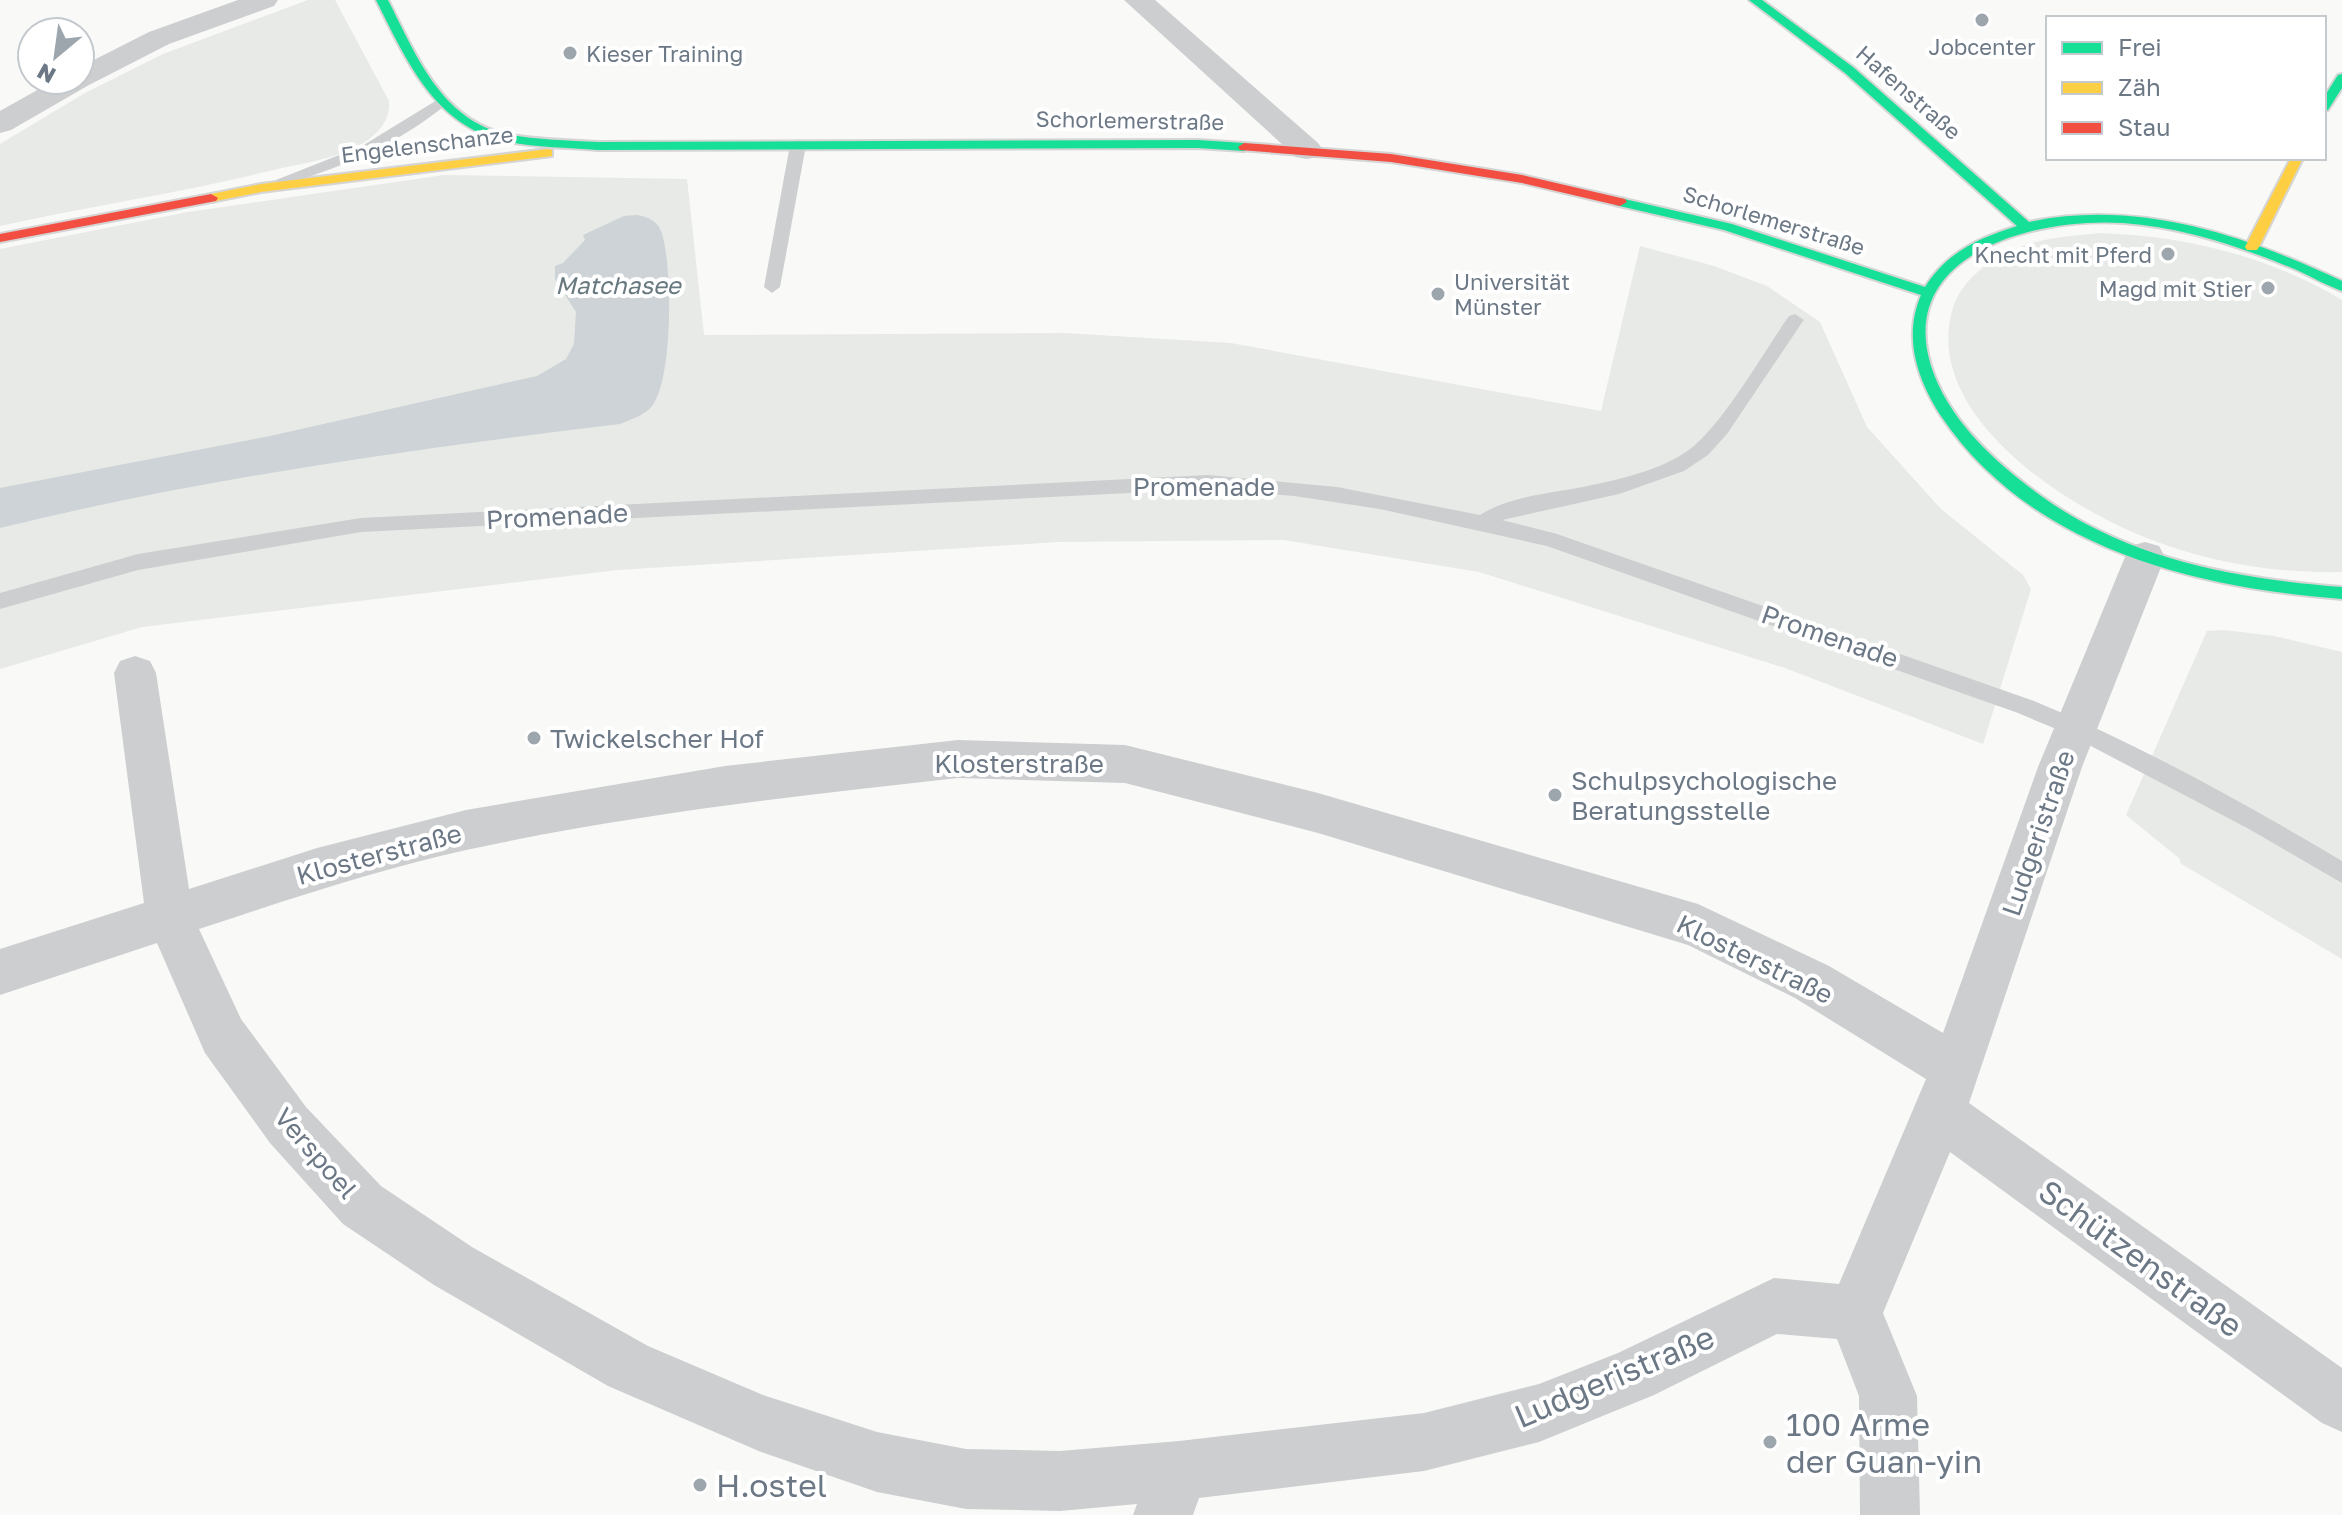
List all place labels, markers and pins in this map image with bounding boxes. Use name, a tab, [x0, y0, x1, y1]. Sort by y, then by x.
marker: Jobcenter	[1973, 11, 1991, 29]
place label: Jobcenter	[1928, 33, 2036, 60]
place label: Kieser Training	[586, 40, 743, 67]
marker: Kieser Training	[561, 44, 579, 62]
place label: Knecht mit Pferd	[1974, 241, 2152, 268]
marker: Knecht mit Pferd	[2159, 245, 2177, 263]
place label: Universität Münster	[1454, 268, 1570, 320]
place label: Magd mit Stier	[2099, 275, 2252, 302]
marker: Magd mit Stier	[2259, 279, 2277, 297]
marker: Universität Münster	[1429, 285, 1447, 303]
place label: Twickelscher Hof	[550, 723, 764, 754]
marker: Twickelscher Hof	[525, 729, 543, 747]
place label: Schulpsychologische Beratungsstelle	[1571, 765, 1837, 826]
marker: Schulpsychologische Beratungsstelle	[1546, 786, 1564, 804]
place label: 100 Arme der Guan-yin	[1786, 1405, 1982, 1480]
marker: 100 Arme der Guan-yin	[1761, 1433, 1779, 1451]
place label: H.ostel	[716, 1466, 827, 1504]
marker: H.ostel	[691, 1476, 709, 1494]

